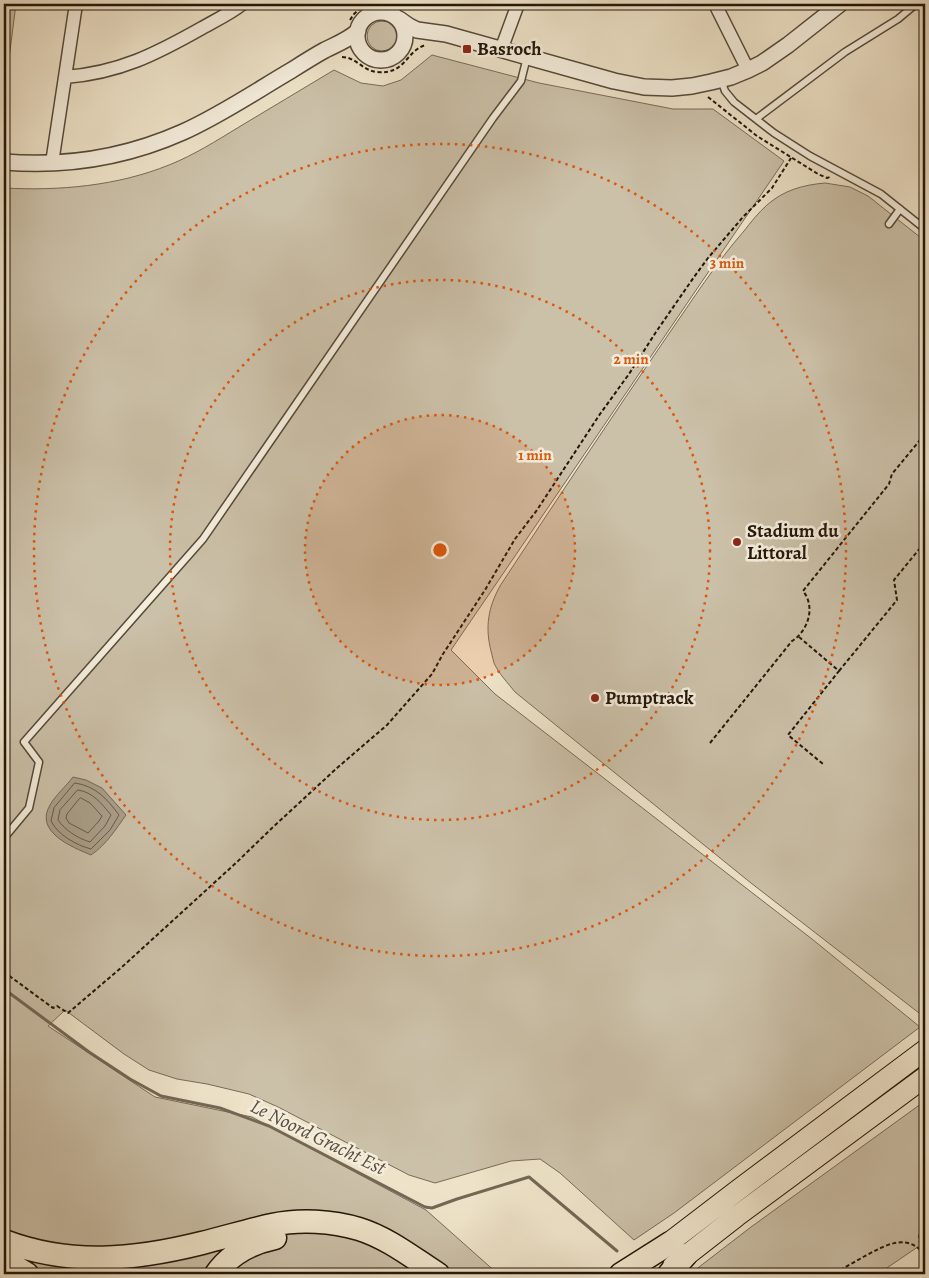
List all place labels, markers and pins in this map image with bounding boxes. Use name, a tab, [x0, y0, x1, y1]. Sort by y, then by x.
place label: Basroch	[477, 36, 542, 62]
marker: Basroch	[461, 43, 473, 55]
place label: Stadium du Littoral	[747, 518, 839, 566]
marker: Stadium du Littoral	[731, 536, 743, 548]
centre of rings	[431, 541, 449, 559]
place label: Pumptrack	[605, 685, 694, 711]
marker: Pumptrack	[589, 692, 601, 704]

